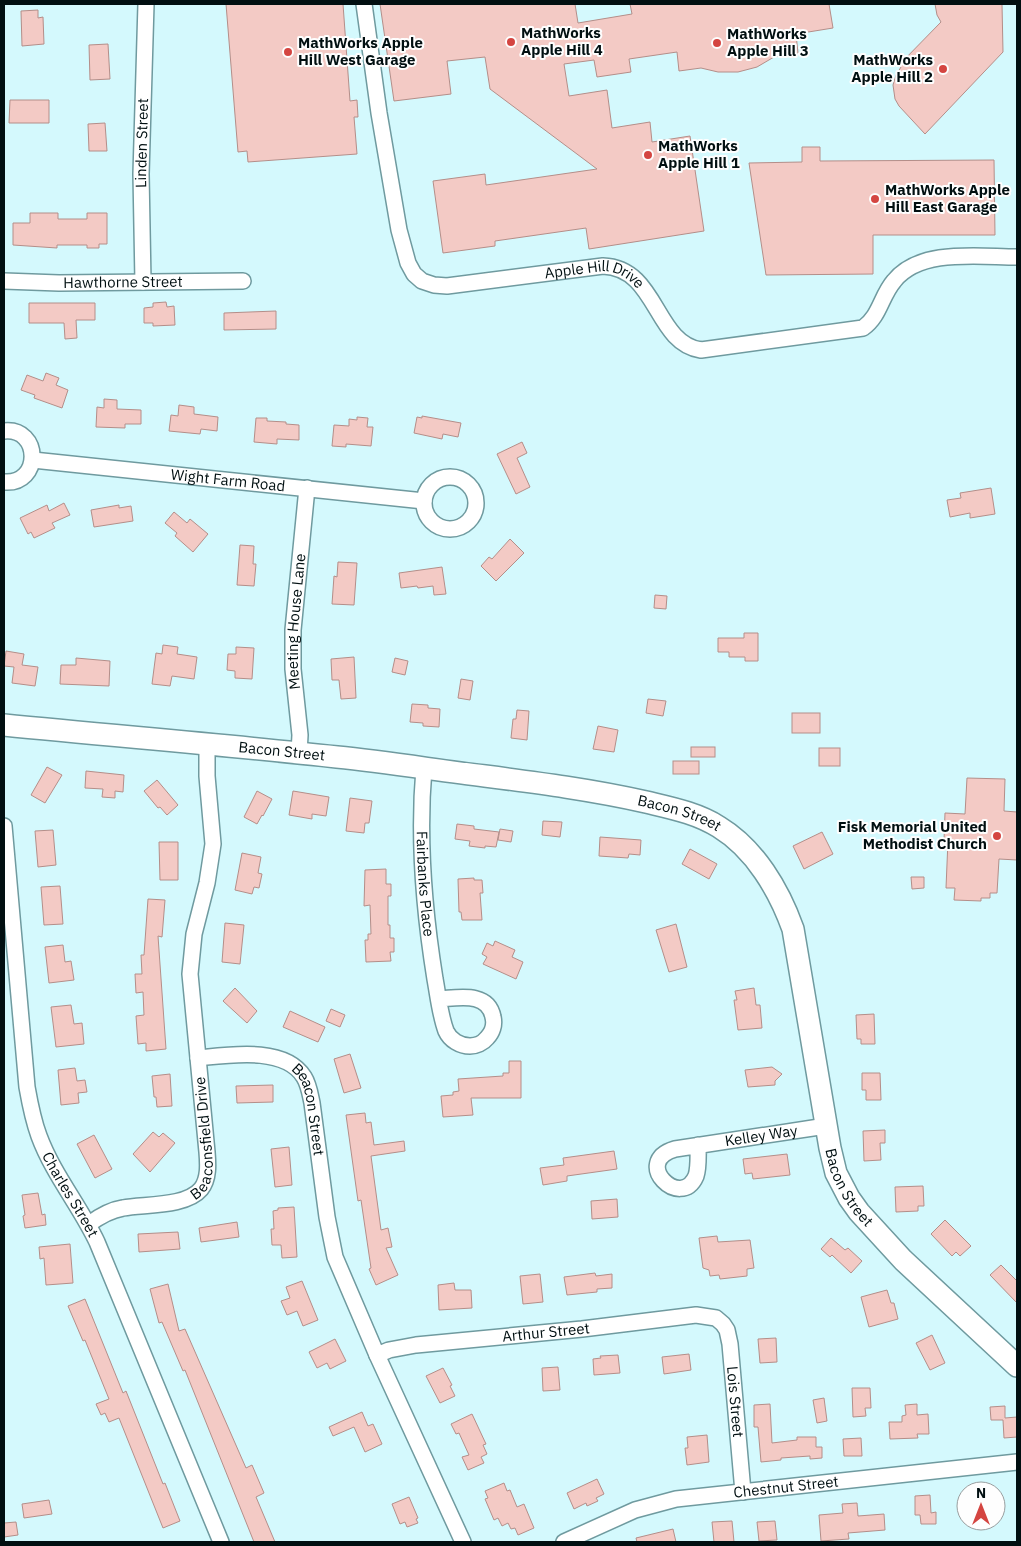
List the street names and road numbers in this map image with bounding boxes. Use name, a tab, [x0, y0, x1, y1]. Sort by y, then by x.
street label: Linden Street	[131, 98, 152, 188]
street label: Apple Hill Drive	[543, 256, 649, 292]
street label: Hawthorne Street	[63, 272, 183, 292]
street label: Wight Farm Road	[170, 465, 286, 495]
street label: Meeting House Lane	[283, 552, 310, 691]
street label: Bacon Street	[238, 737, 326, 765]
street label: Bacon Street	[636, 790, 725, 835]
street label: Fairbanks Place	[413, 831, 439, 938]
street label: Beacon Street	[288, 1059, 329, 1157]
street label: Beaconsfield Drive	[186, 1076, 217, 1204]
street label: Kelley Way	[723, 1120, 799, 1150]
street label: Bacon Street	[821, 1146, 878, 1230]
street label: Charles Street	[38, 1149, 103, 1240]
street label: Arthur Street	[501, 1318, 591, 1346]
street label: Lois Street	[723, 1365, 748, 1438]
street label: Chestnut Street	[732, 1471, 840, 1502]

